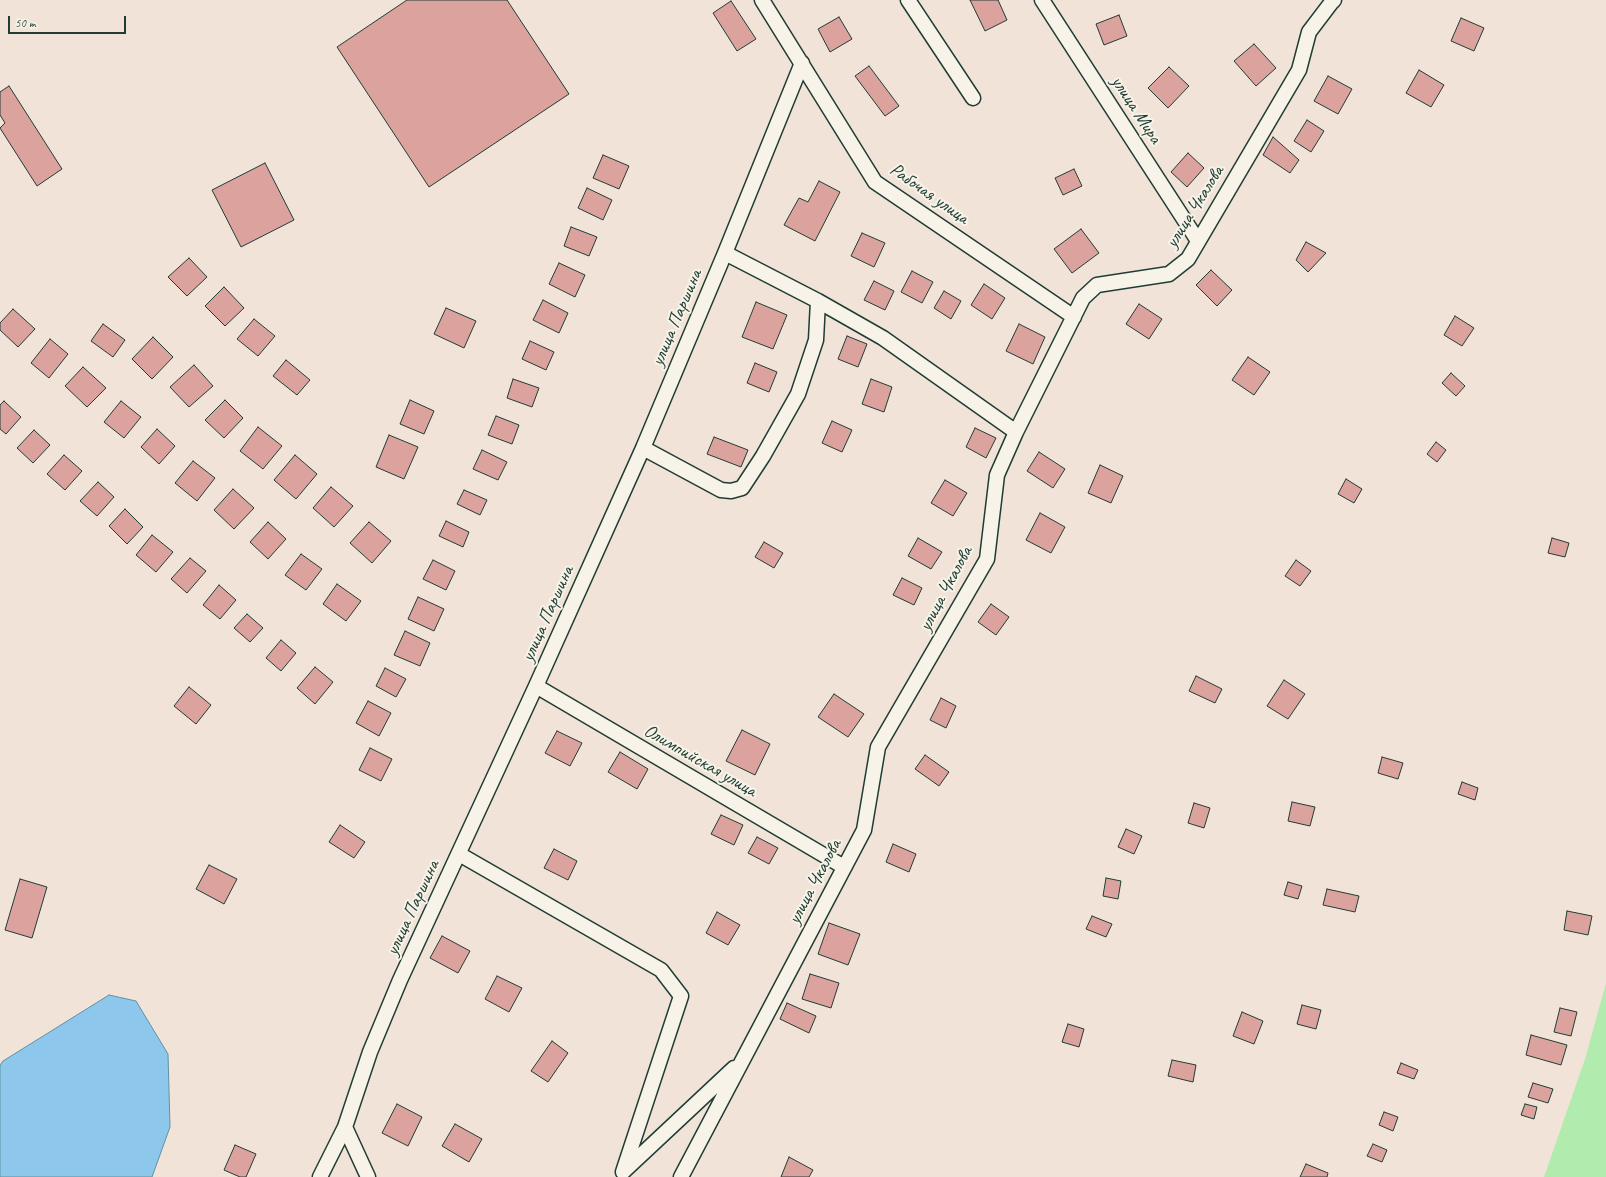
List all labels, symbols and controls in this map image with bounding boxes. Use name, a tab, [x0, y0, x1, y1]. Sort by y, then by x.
scale bar	[10, 8, 128, 34]
text: 50 m	[15, 15, 35, 31]
street label: улица Мира	[1106, 72, 1166, 148]
street label: Рабочая улица	[885, 158, 973, 230]
street label: улица Чкалова	[1161, 162, 1229, 252]
street label: улица Паршина	[647, 266, 707, 370]
street label: улица Чкалова	[914, 543, 978, 635]
street label: улица Паршина	[517, 563, 579, 665]
street label: Олимпийская улица	[639, 719, 761, 803]
street label: улица Чкалова	[783, 836, 847, 928]
street label: улица Паршина	[381, 857, 445, 959]

